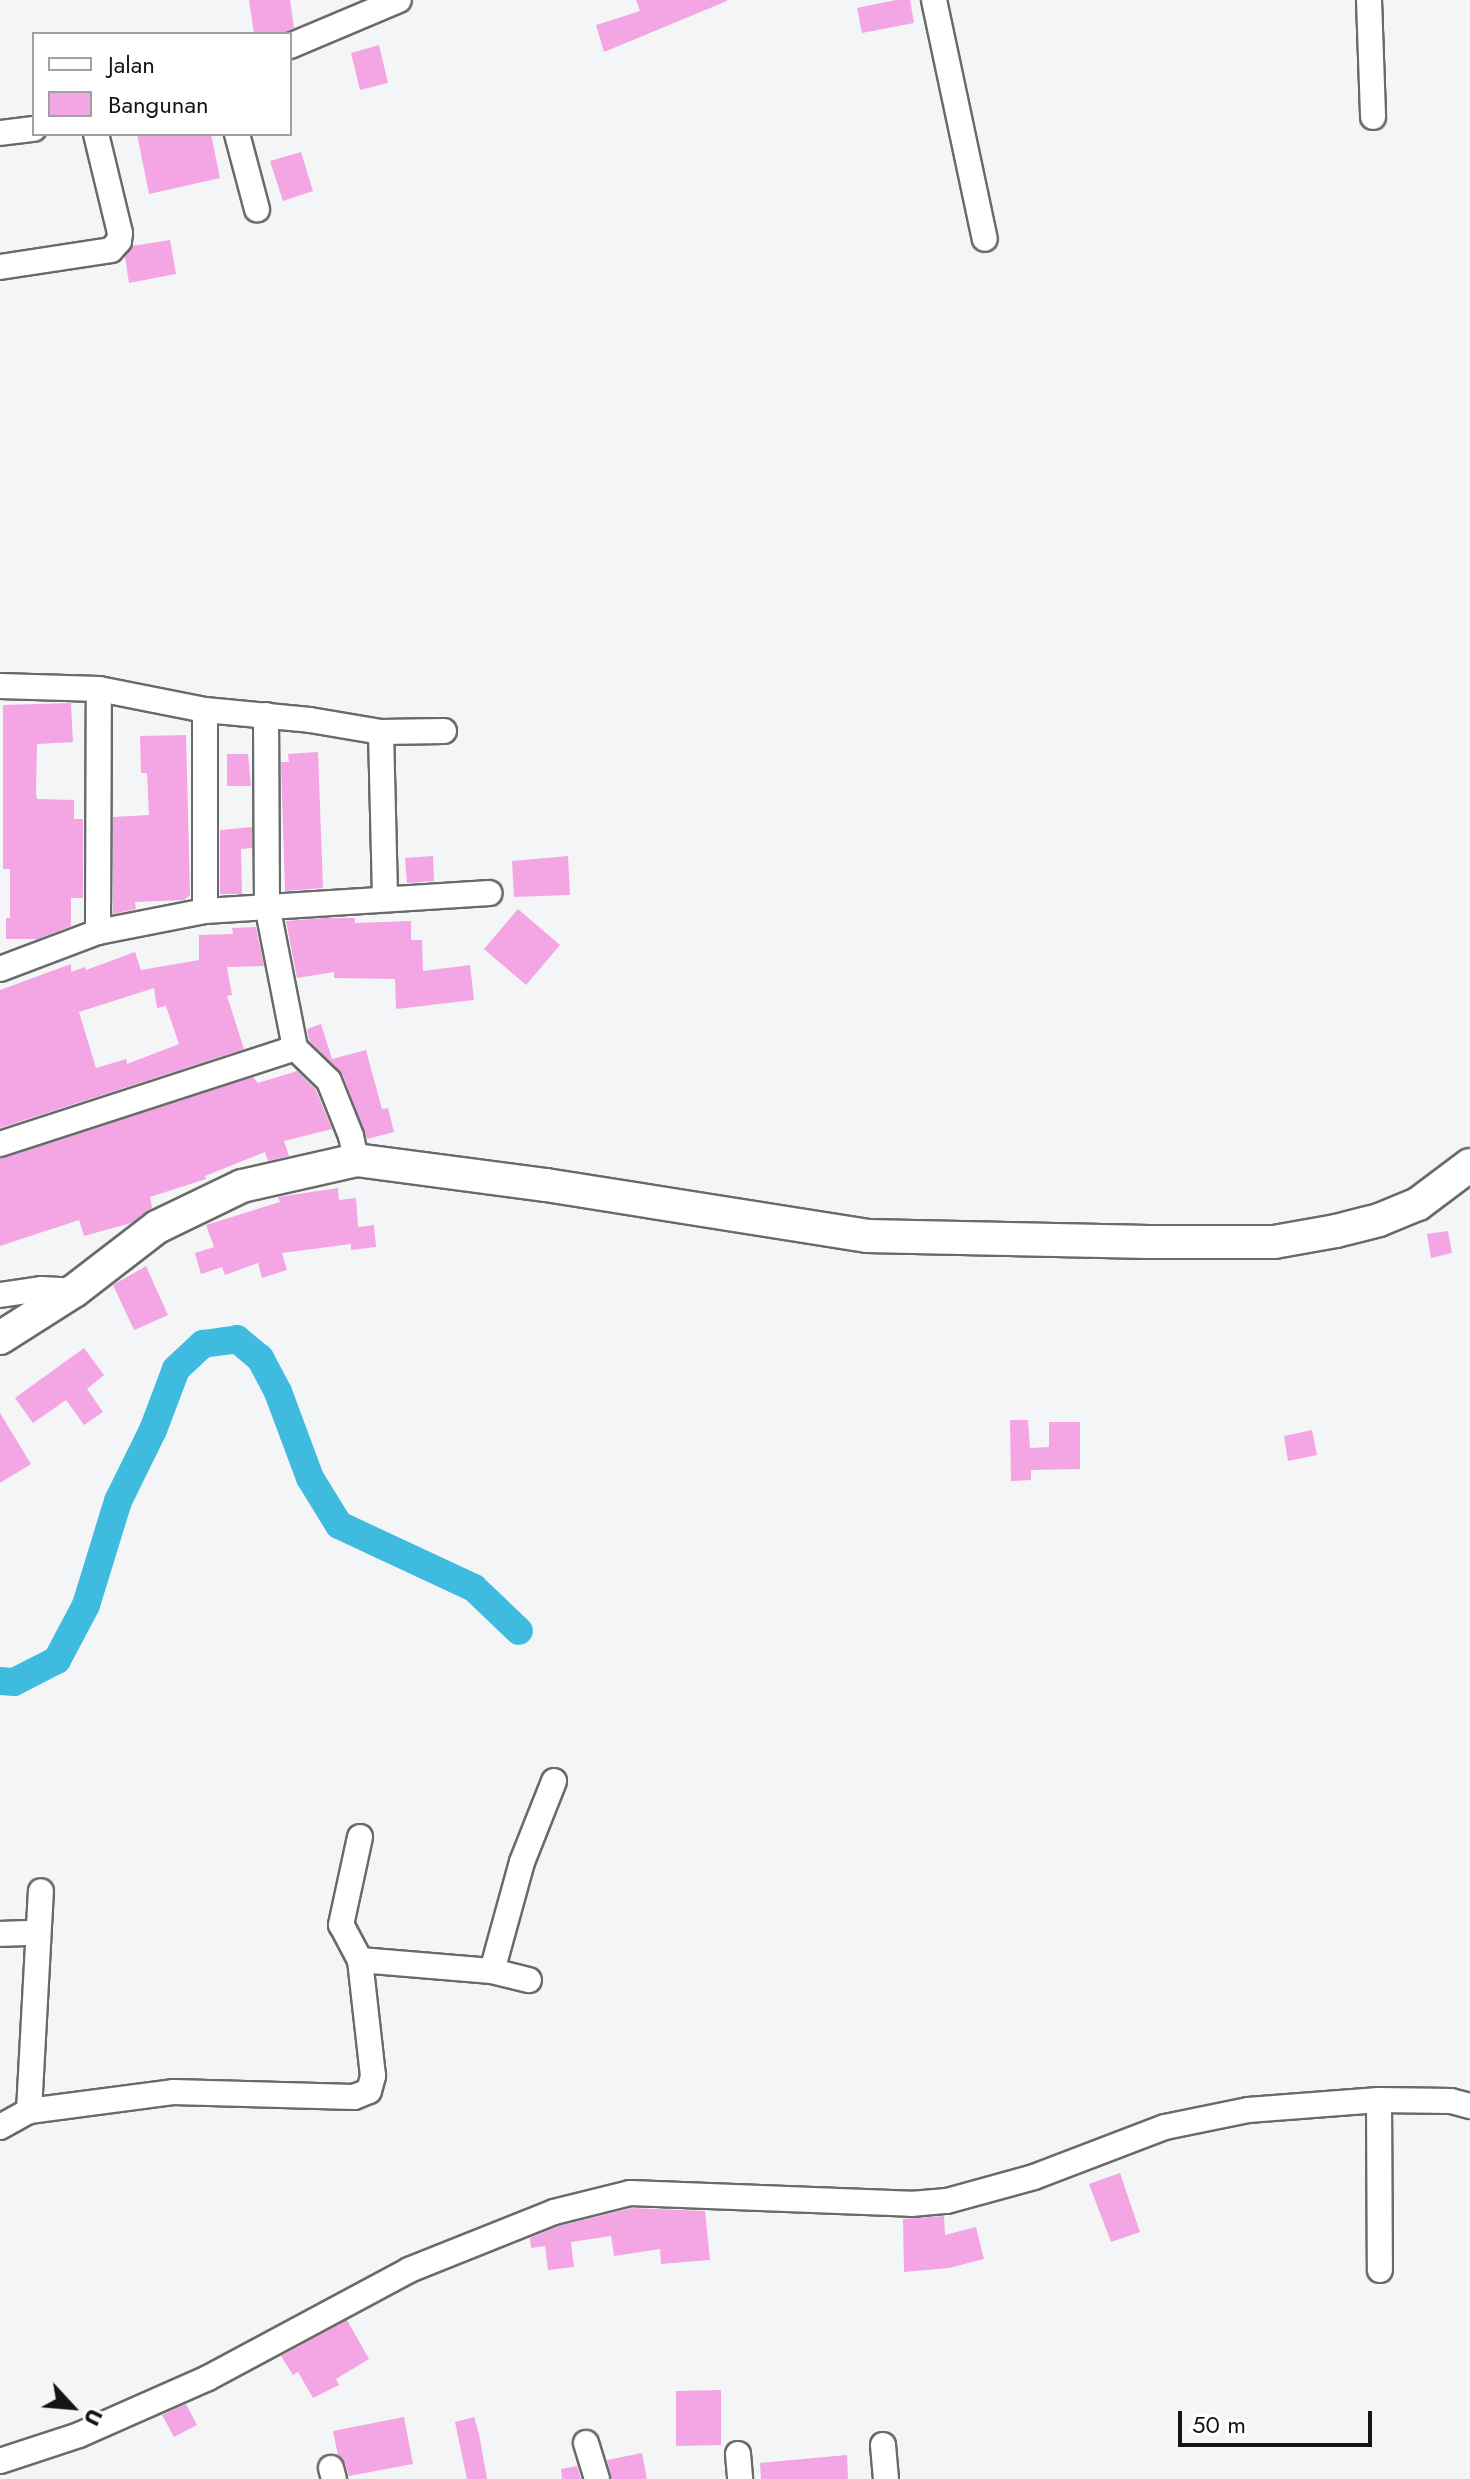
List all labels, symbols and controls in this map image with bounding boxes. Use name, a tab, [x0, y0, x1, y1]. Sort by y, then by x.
legend	[32, 32, 292, 136]
text: Jalan	[108, 47, 155, 82]
text: Bangunan	[108, 87, 209, 122]
north arrow	[32, 2367, 112, 2447]
scale bar	[1182, 2395, 1376, 2445]
text: U	[76, 2404, 111, 2431]
text: 50 m	[1192, 2407, 1246, 2442]

